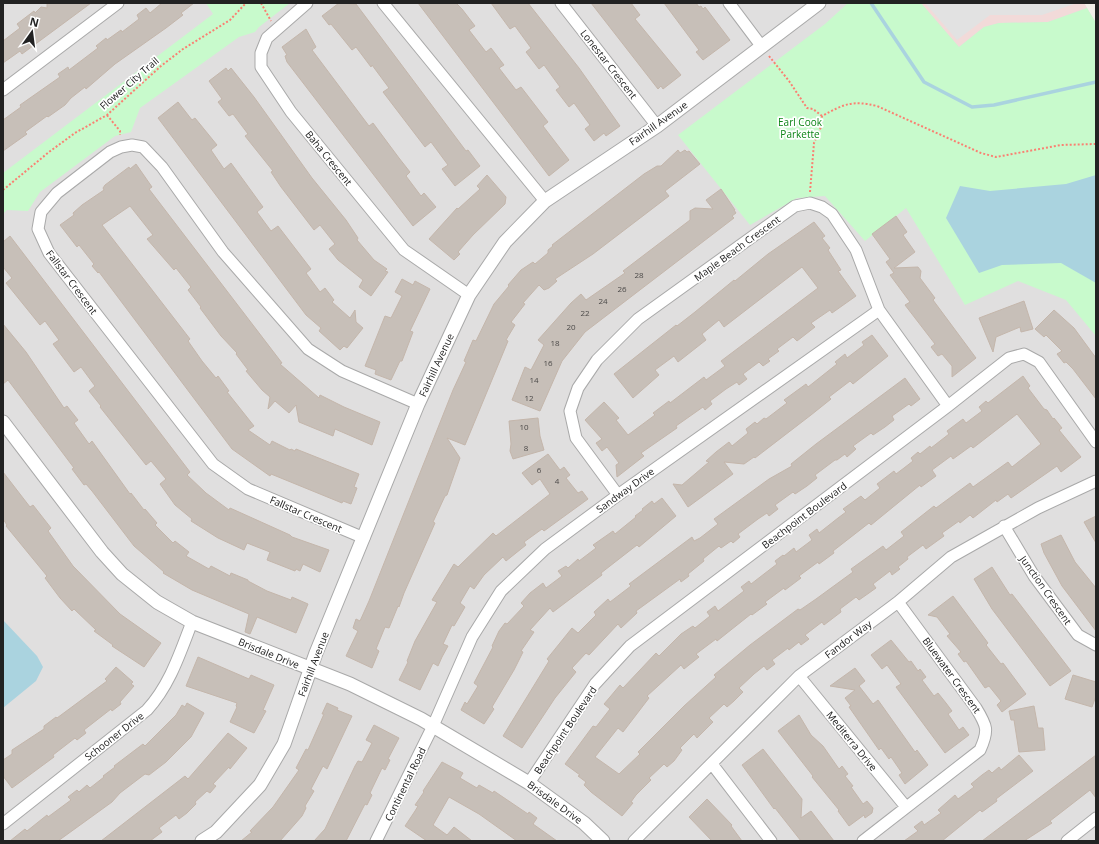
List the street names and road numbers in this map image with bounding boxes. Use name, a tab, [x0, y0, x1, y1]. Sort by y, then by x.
street label: Lonestar Crescent	[577, 26, 641, 102]
street label: Flower City Trail	[97, 53, 161, 113]
street label: Fairhill Avenue	[626, 97, 690, 148]
street label: Baha Crescent	[302, 127, 356, 189]
street label: Maple Beach Crescent	[691, 212, 783, 284]
street label: Fallstar Crescent	[43, 247, 101, 317]
street label: Fairhill Avenue	[415, 331, 457, 399]
street label: Sandway Drive	[593, 464, 657, 516]
street label: Beachpoint Boulevard	[759, 478, 849, 552]
street label: Fallstar Crescent	[268, 492, 345, 536]
street label: Junction Crescent	[1016, 552, 1075, 628]
street label: Fandor Way	[822, 616, 875, 661]
street label: Fairhill Avenue	[294, 629, 332, 698]
street label: Brisdale Drive	[236, 634, 302, 672]
street label: Bluewater Crescent	[920, 634, 985, 716]
street label: Beachpoint Boulevard	[530, 683, 600, 777]
street label: Schooner Drive	[82, 708, 147, 763]
street label: Mediterra Drive	[824, 708, 881, 774]
street label: Continental Road	[381, 745, 429, 823]
street label: Brisdale Drive	[525, 777, 586, 827]

